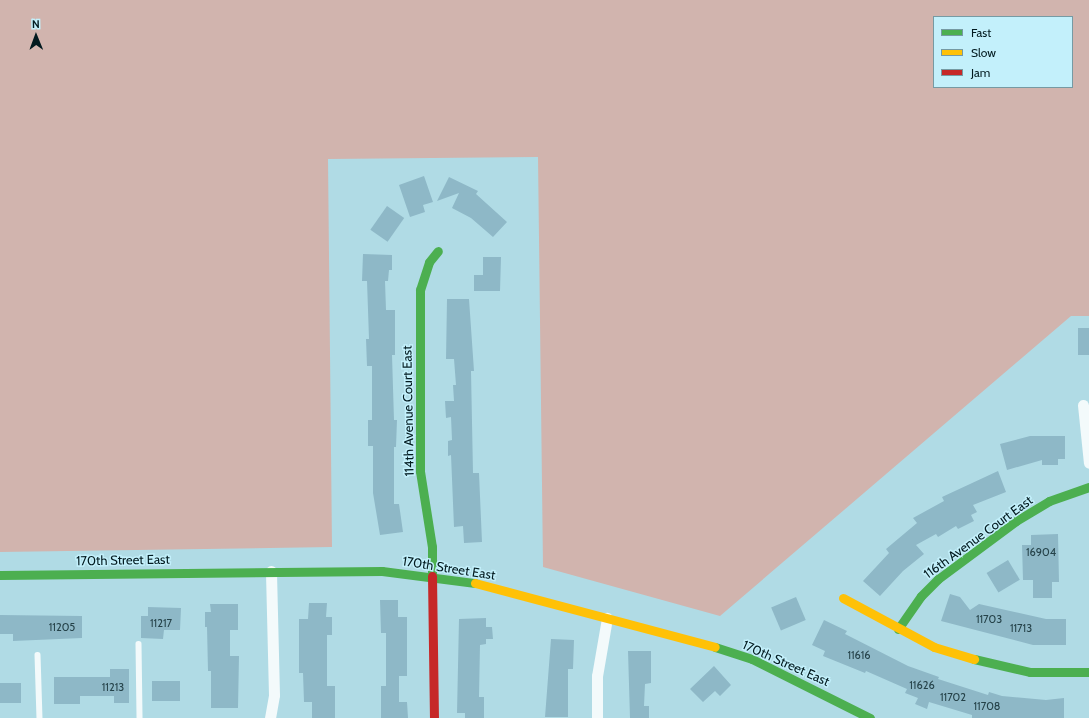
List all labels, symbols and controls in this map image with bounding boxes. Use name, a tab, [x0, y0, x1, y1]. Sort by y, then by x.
north arrow	[16, 16, 56, 56]
legend	[933, 16, 1073, 88]
text: N	[32, 17, 40, 31]
text: Fast	[971, 25, 991, 40]
text: Slow	[971, 45, 996, 60]
text: Jam	[971, 65, 990, 80]
street label: 114th Avenue Court East	[399, 345, 417, 477]
street label: 116th Avenue Court East	[921, 492, 1035, 582]
house number: 16904	[1026, 545, 1056, 559]
street label: 170th Street East	[76, 551, 170, 569]
street label: 170th Street East	[402, 553, 496, 583]
house number: 11703	[976, 612, 1002, 626]
house number: 11217	[150, 616, 172, 630]
house number: 11205	[49, 620, 75, 634]
house number: 11713	[1010, 621, 1032, 635]
street label: 170th Street East	[740, 637, 832, 689]
house number: 11616	[847, 648, 871, 662]
house number: 11626	[909, 678, 935, 692]
house number: 11213	[102, 680, 124, 694]
house number: 11702	[940, 690, 966, 704]
house number: 11708	[974, 699, 1000, 713]

